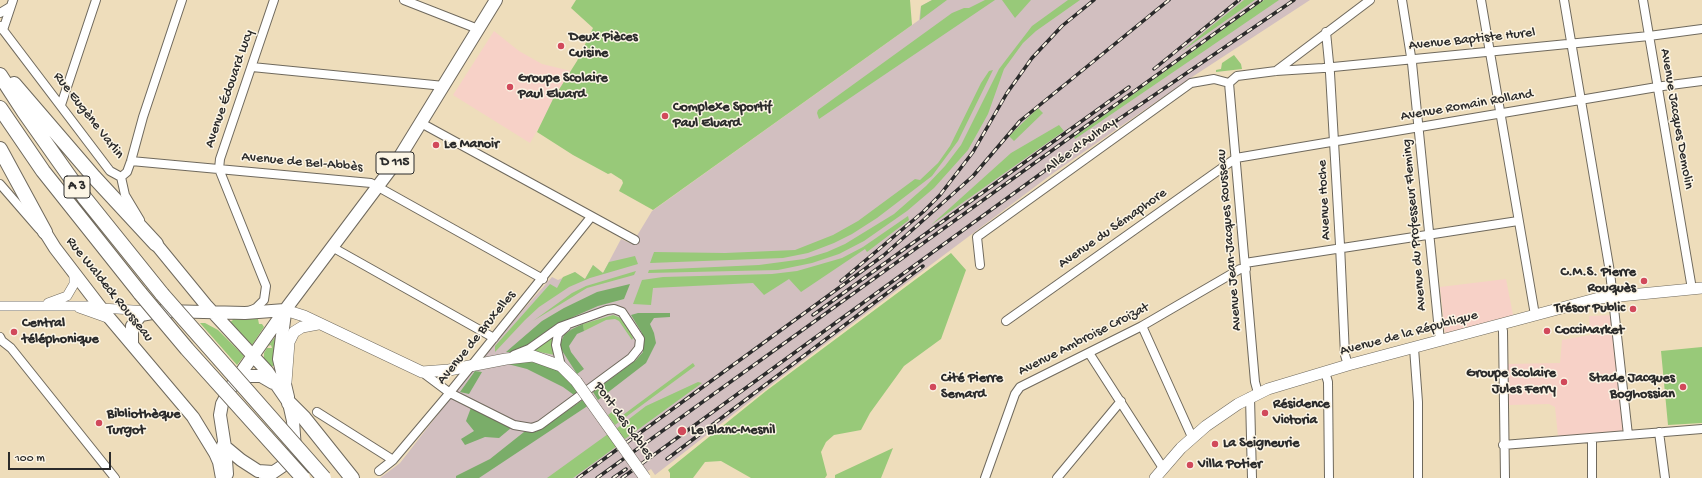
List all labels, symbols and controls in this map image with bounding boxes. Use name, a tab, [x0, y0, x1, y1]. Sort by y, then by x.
street label: Avenue Baptiste Hurel	[1408, 25, 1536, 55]
street label: Avenue Édouard Lucy	[202, 28, 258, 150]
place label: Deux Pièces Cuisine	[569, 30, 638, 62]
marker: Deux Pièces Cuisine	[556, 41, 566, 51]
street label: Avenue Jacques Demolin	[1655, 47, 1697, 191]
street label: Rue Eugène Varlin	[49, 69, 127, 163]
place label: Groupe Scolaire Paul Eluard	[518, 71, 608, 104]
marker: Groupe Scolaire Paul Eluard	[505, 82, 515, 92]
street label: Avenue Romain Rolland	[1399, 86, 1535, 126]
place label: Complexe Sportif Paul Eluard	[673, 100, 772, 132]
marker: Complexe Sportif Paul Eluard	[660, 111, 670, 121]
street label: Allée d'Aulnay	[1042, 115, 1120, 177]
place label: Le Manoir	[444, 137, 499, 153]
street label: Avenue du Professeur Fleming	[1399, 138, 1431, 312]
marker: Le Manoir	[431, 140, 441, 150]
street label: Avenue Jean-Jacques Rousseau	[1214, 148, 1246, 332]
street label: Avenue de Bel-Abbès	[241, 149, 363, 177]
road number: D 115	[376, 152, 414, 174]
street label: Avenue Hoche	[1315, 160, 1335, 240]
road number: A 3	[64, 176, 90, 198]
street label: Avenue du Sémaphore	[1055, 185, 1171, 273]
street label: Rue Waldeck Rousseau	[62, 234, 156, 346]
place label: C.M.S. Pierre Rouquès	[1561, 265, 1636, 298]
marker: C.M.S. Pierre Rouquès	[1639, 276, 1649, 286]
street label: Avenue de Bruxelles	[434, 288, 520, 388]
street label: Avenue Ambroise Croizat	[1016, 300, 1152, 380]
place label: Trésor Public	[1554, 301, 1625, 317]
marker: Trésor Public	[1628, 304, 1638, 314]
street label: Avenue de la République	[1338, 308, 1480, 360]
place label: Central téléphonique	[22, 316, 99, 348]
place label: CocciMarket	[1555, 323, 1624, 339]
marker: CocciMarket	[1542, 326, 1552, 336]
marker: Central téléphonique	[9, 327, 19, 337]
place label: Groupe Scolaire Jules Ferry	[1466, 366, 1556, 398]
place label: Cité Pierre Semard	[941, 371, 1003, 404]
place label: Stade Jacques Boghossian	[1589, 371, 1675, 404]
marker: Groupe Scolaire Jules Ferry	[1559, 377, 1569, 387]
street label: Pont des Sables	[589, 379, 657, 463]
marker: Cité Pierre Semard	[928, 382, 938, 392]
marker: Stade Jacques Boghossian	[1678, 382, 1688, 392]
place label: Résidence Victoria	[1273, 397, 1330, 430]
place label: Bibliothèque Turgot	[107, 407, 181, 440]
marker: Résidence Victoria	[1260, 408, 1270, 418]
marker: Bibliothèque Turgot	[94, 418, 104, 428]
place label: Le Blanc-Mesnil	[691, 423, 775, 439]
marker: Le Blanc-Mesnil	[676, 425, 688, 437]
place label: La Seigneurie	[1223, 436, 1300, 452]
marker: La Seigneurie	[1210, 439, 1220, 449]
scale bar	[10, 444, 113, 470]
text: 100 m	[15, 452, 45, 466]
place label: Villa Potier	[1198, 457, 1262, 473]
marker: Villa Potier	[1185, 460, 1195, 470]

